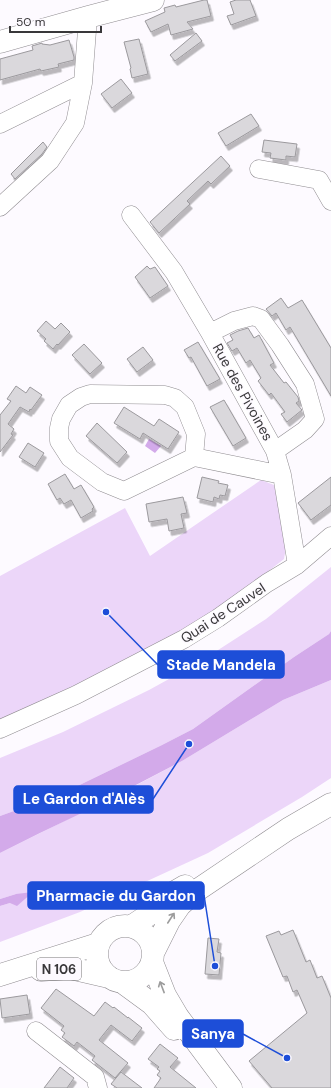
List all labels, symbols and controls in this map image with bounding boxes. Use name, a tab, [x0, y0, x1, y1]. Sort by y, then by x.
scale bar	[10, 8, 101, 34]
text: 50 m	[16, 14, 45, 30]
street label: Rue des Pivoines	[209, 340, 277, 444]
street label: Quai de Cauvel	[177, 579, 269, 647]
callout: Stade Mandela	[158, 651, 284, 678]
text: Stade Mandela	[166, 655, 276, 675]
callout: Le Gardon d'Alès	[14, 786, 153, 813]
text: Le Gardon d'Alès	[23, 789, 145, 809]
callout: Pharmacie du Gardon	[28, 882, 204, 909]
text: Pharmacie du Gardon	[36, 886, 196, 906]
one-way arrow	[167, 913, 175, 924]
road number: N 106	[37, 958, 81, 980]
one-way arrow	[157, 981, 165, 993]
callout: Sanya	[183, 1020, 243, 1047]
text: Sanya	[191, 1024, 235, 1044]

